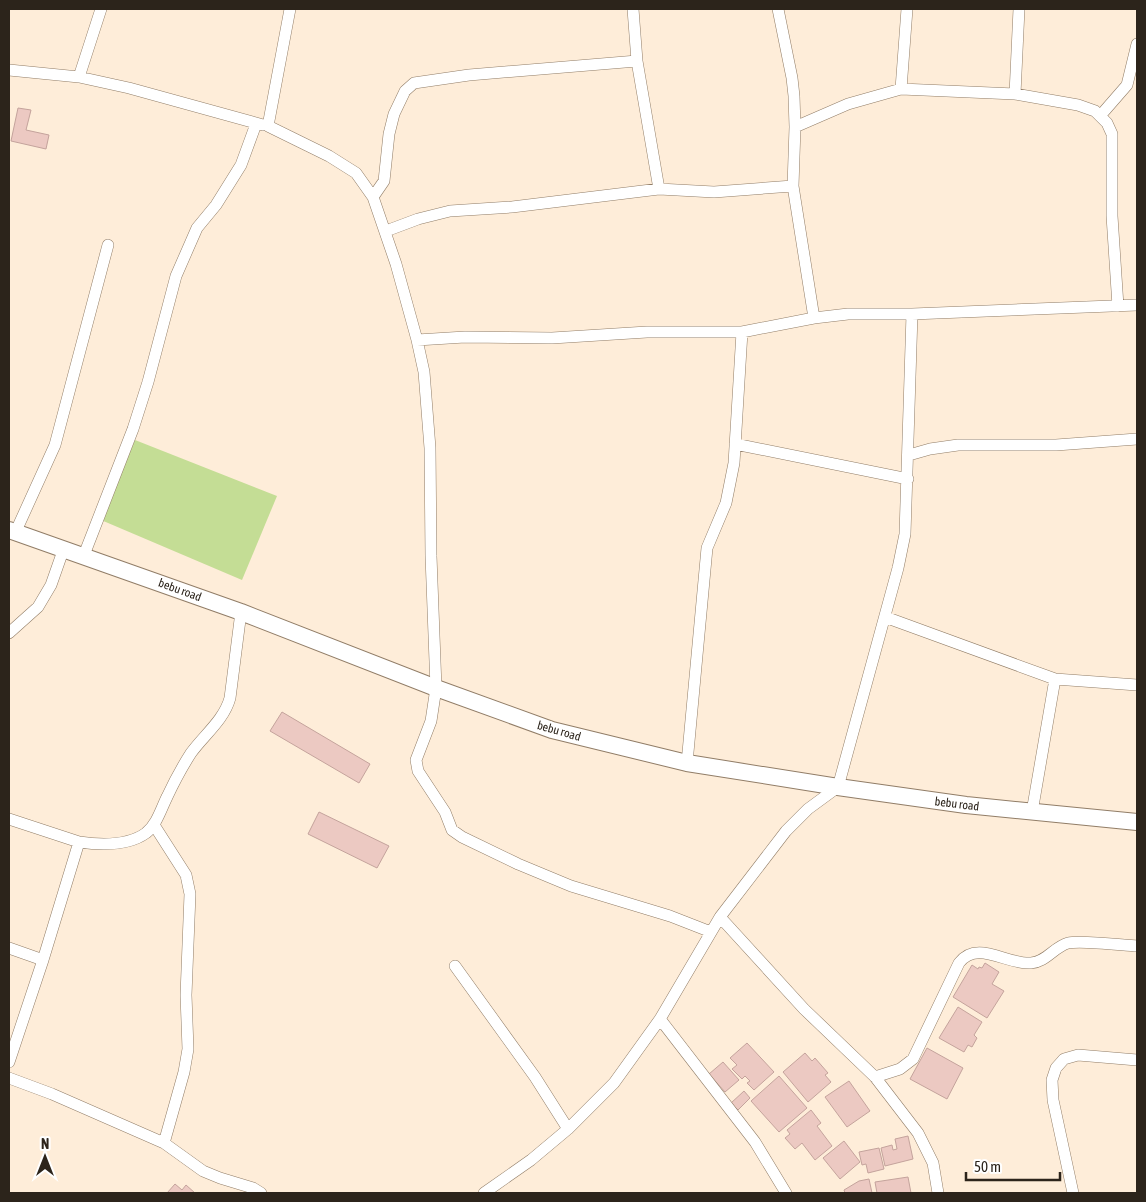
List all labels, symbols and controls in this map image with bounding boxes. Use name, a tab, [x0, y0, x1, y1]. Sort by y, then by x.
street label: bebu road	[157, 576, 203, 604]
street label: bebu road	[536, 718, 582, 744]
street label: bebu road	[934, 794, 980, 814]
north arrow	[20, 1132, 70, 1182]
text: N	[41, 1136, 49, 1152]
scale bar	[966, 1150, 1060, 1182]
text: 50 m	[974, 1158, 1001, 1175]

